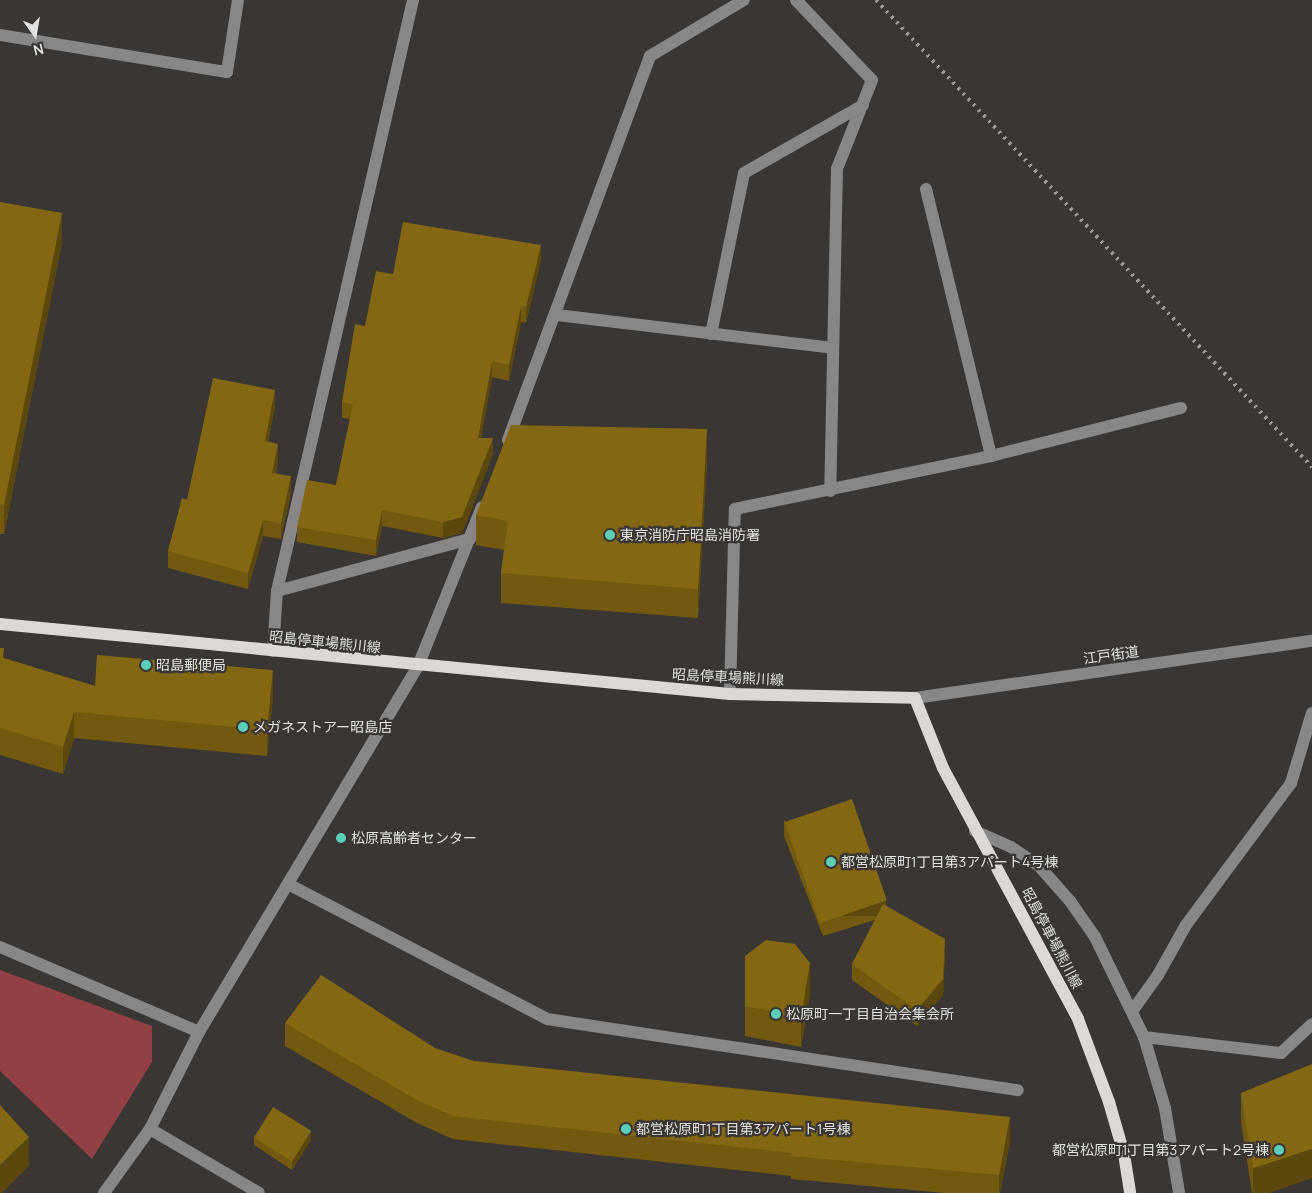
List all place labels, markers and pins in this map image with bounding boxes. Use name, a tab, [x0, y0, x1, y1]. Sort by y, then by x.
place label: 東京消防庁昭島消防署	[620, 527, 760, 543]
marker: 東京消防庁昭島消防署	[604, 529, 616, 541]
place label: 昭島郵便局	[156, 657, 226, 673]
marker: 昭島郵便局	[140, 659, 152, 671]
place label: メガネストアー昭島店	[253, 719, 392, 735]
marker: メガネストアー昭島店	[237, 721, 249, 733]
place label: 松原高齢者センター	[351, 830, 477, 846]
marker: 松原高齢者センター	[335, 832, 347, 844]
place label: 都営松原町1丁目第3アパート4号棟	[841, 854, 1058, 870]
marker: 都営松原町1丁目第3アパート4号棟	[825, 856, 837, 868]
place label: 松原町一丁目自治会集会所	[786, 1006, 954, 1022]
marker: 松原町一丁目自治会集会所	[770, 1008, 782, 1020]
place label: 都営松原町1丁目第3アパート1号棟	[636, 1121, 851, 1137]
marker: 都営松原町1丁目第3アパート1号棟	[620, 1123, 632, 1135]
place label: 都営松原町1丁目第3アパート2号棟	[1052, 1142, 1269, 1158]
marker: 都営松原町1丁目第3アパート2号棟	[1273, 1144, 1285, 1156]

